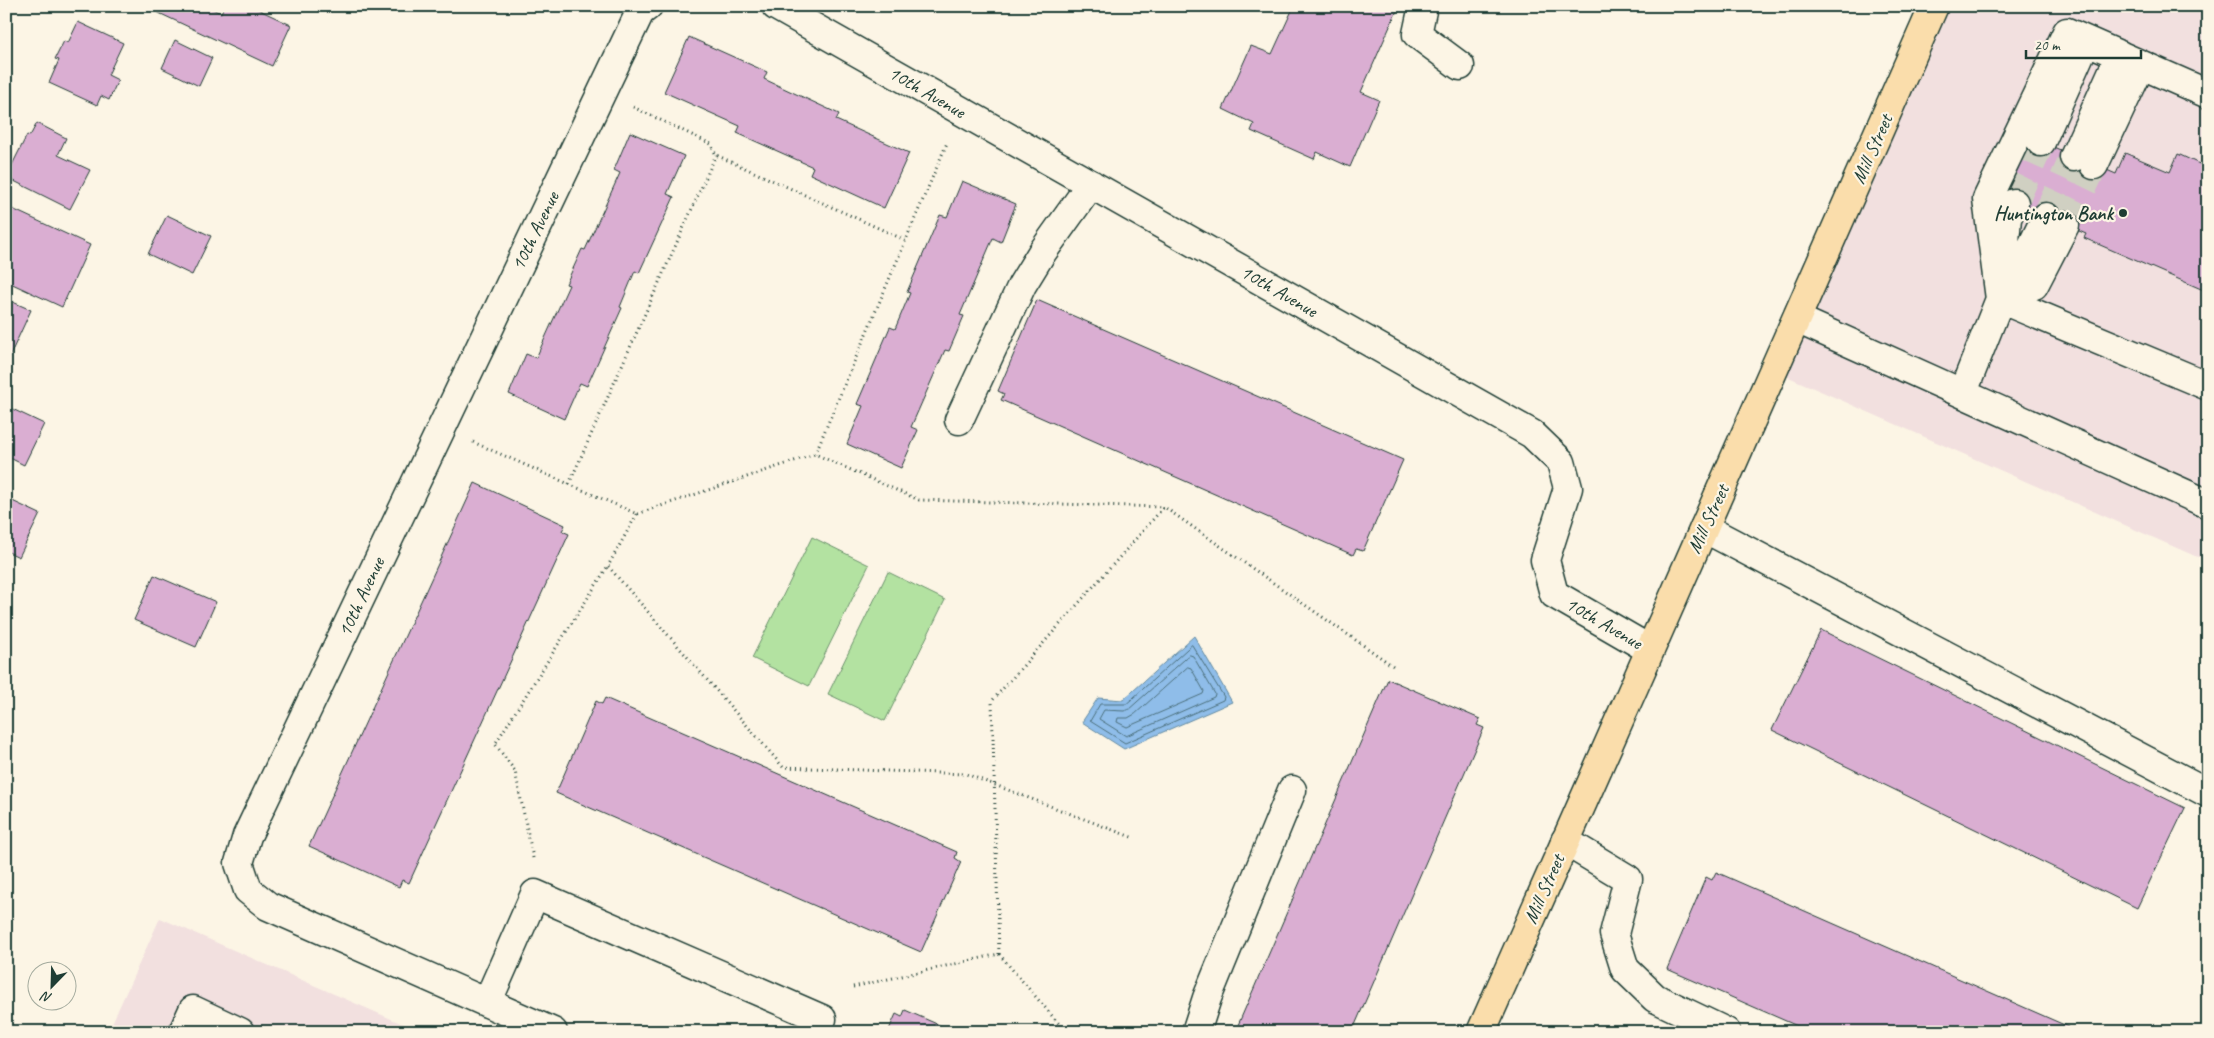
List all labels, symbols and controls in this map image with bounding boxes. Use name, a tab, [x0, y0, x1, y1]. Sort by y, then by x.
scale bar	[2026, 28, 2142, 60]
text: 20 m	[2034, 36, 2061, 55]
street label: 10th Avenue	[884, 60, 971, 125]
street label: Mill Street	[1846, 108, 1899, 187]
street label: 10th Avenue	[505, 186, 565, 275]
place label: Huntington Bank	[1994, 201, 2115, 226]
marker: Huntington Bank	[2117, 207, 2129, 219]
street label: 10th Avenue	[1236, 259, 1323, 324]
street label: Mill Street	[1681, 478, 1736, 557]
street label: 10th Avenue	[332, 552, 391, 641]
street label: 10th Avenue	[1561, 591, 1648, 656]
street label: Mill Street	[1518, 848, 1571, 927]
north arrow	[28, 960, 78, 1010]
text: N	[38, 987, 54, 1007]

